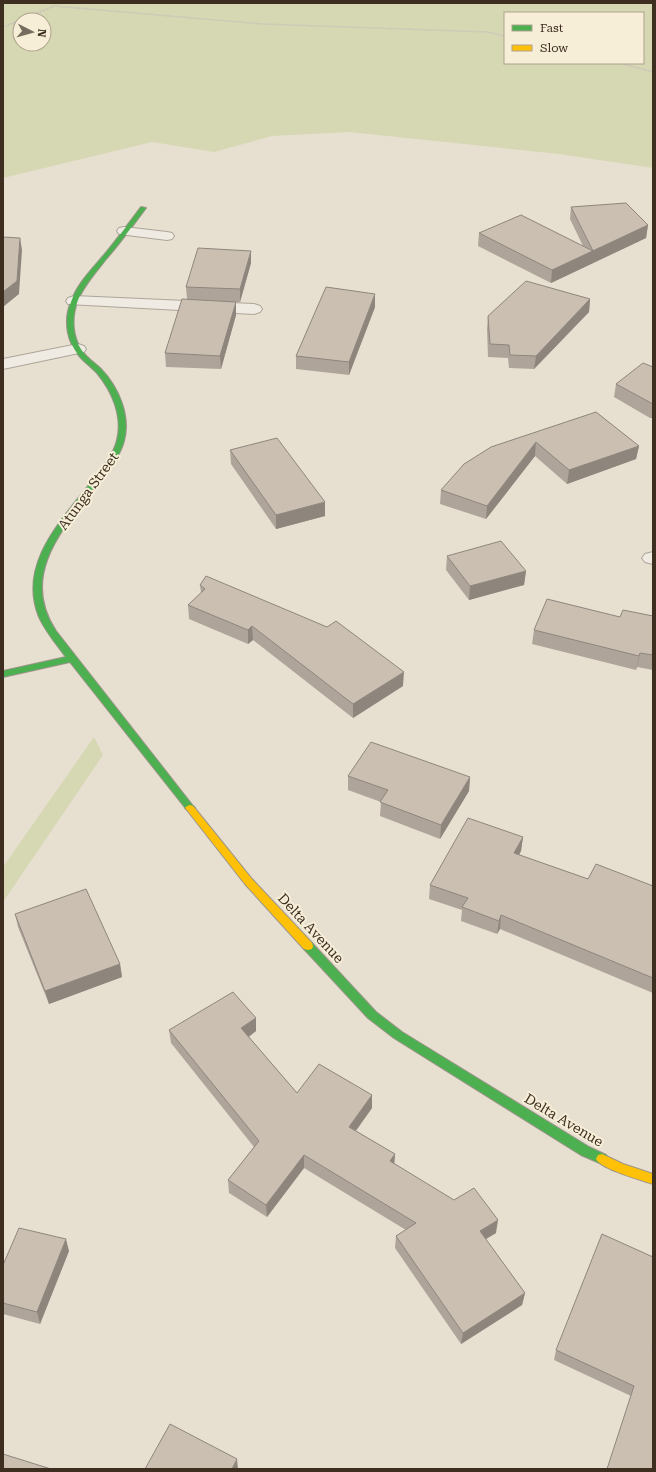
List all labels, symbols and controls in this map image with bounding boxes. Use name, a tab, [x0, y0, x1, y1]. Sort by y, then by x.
north arrow	[12, 12, 52, 52]
legend	[504, 12, 644, 64]
text: Fast	[540, 21, 564, 35]
text: N	[34, 28, 48, 38]
text: Slow	[540, 41, 568, 55]
street label: Atunga Street	[55, 449, 121, 533]
street label: Delta Avenue	[275, 890, 347, 966]
street label: Delta Avenue	[522, 1090, 607, 1150]

